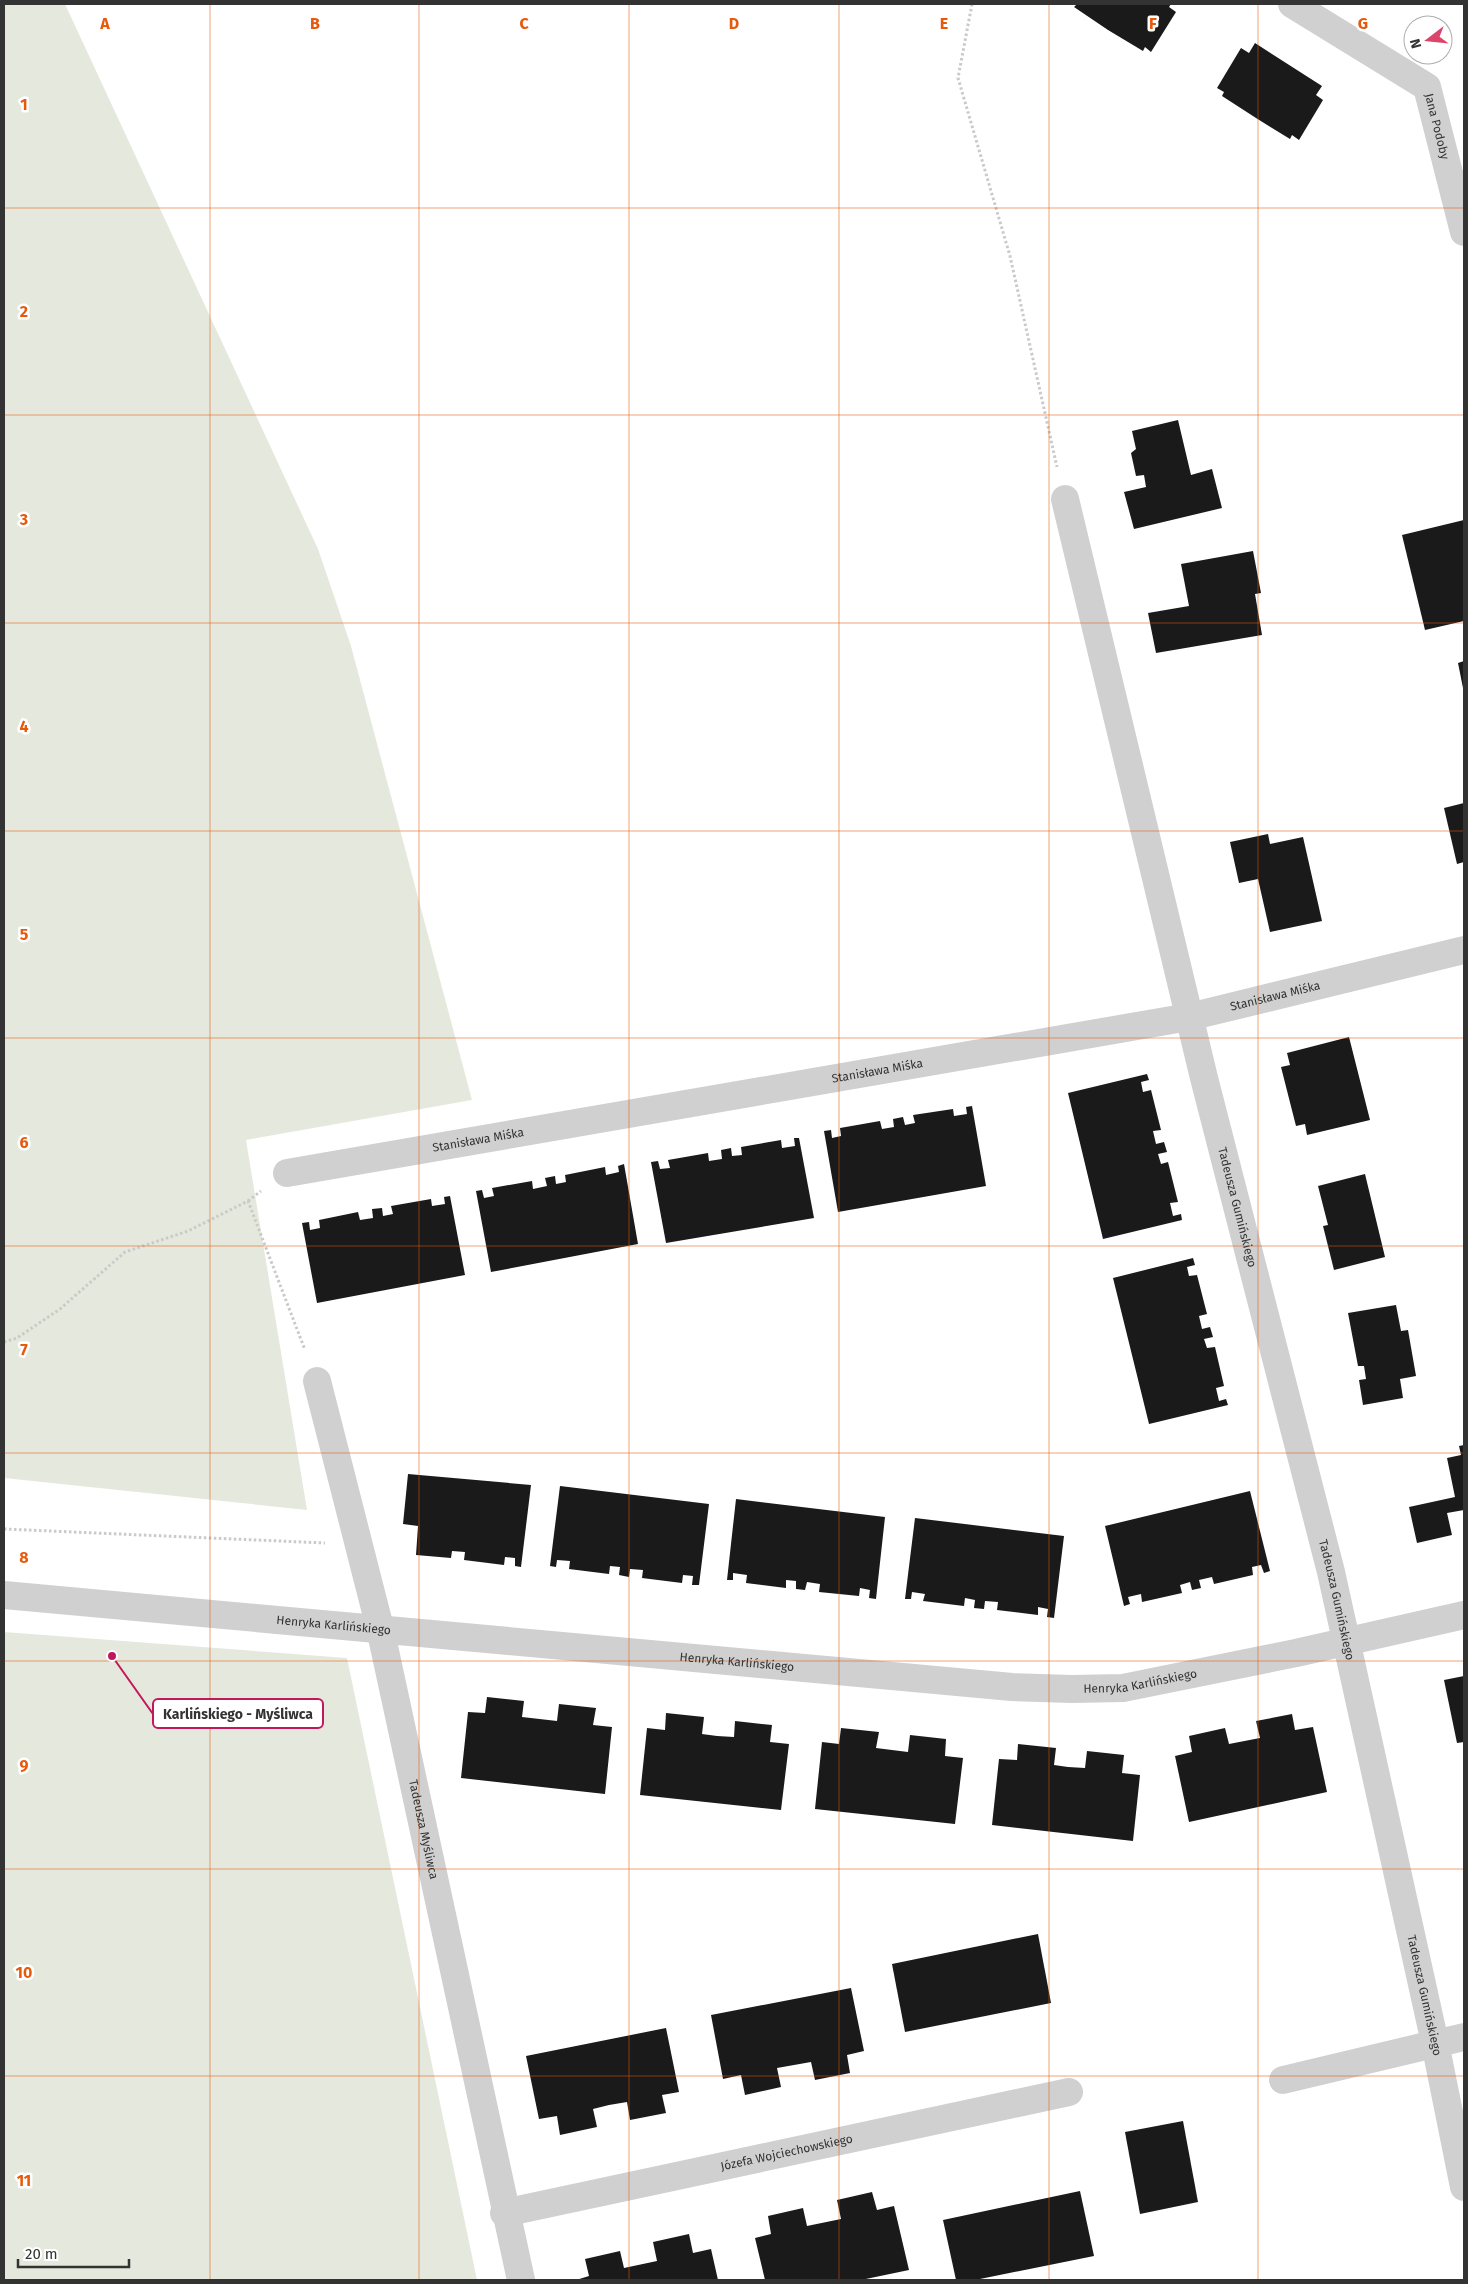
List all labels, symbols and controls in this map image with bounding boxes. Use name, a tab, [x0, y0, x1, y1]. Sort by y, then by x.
text: A	[99, 14, 110, 33]
text: B	[310, 14, 320, 33]
text: C	[519, 14, 529, 33]
text: D	[729, 14, 739, 33]
text: E	[940, 14, 948, 33]
text: F	[1149, 14, 1157, 33]
text: G	[1358, 14, 1368, 33]
north arrow	[1403, 15, 1453, 65]
text: N	[1407, 37, 1425, 50]
street label: Jana Podoby	[1422, 92, 1452, 161]
text: 1	[20, 95, 28, 114]
text: 2	[20, 302, 28, 321]
text: 3	[19, 510, 28, 529]
text: 4	[19, 717, 29, 736]
text: 5	[20, 925, 29, 944]
street label: Stanisława Miśka	[1229, 978, 1322, 1014]
street label: Stanisława Miśka	[831, 1056, 924, 1086]
street label: Stanisława Miśka	[431, 1125, 525, 1155]
text: 6	[19, 1133, 29, 1152]
street label: Tadeusza Gumińskiego	[1215, 1146, 1259, 1269]
text: 7	[20, 1340, 28, 1359]
street label: Tadeusza Gumińskiego	[1316, 1538, 1357, 1662]
text: 8	[19, 1548, 29, 1567]
street label: Henryka Karlińskiego	[276, 1613, 391, 1637]
street label: Henryka Karlińskiego	[679, 1650, 795, 1674]
street label: Henryka Karlińskiego	[1083, 1666, 1198, 1696]
callout: Karlińskiego - Myśliwca	[153, 1699, 323, 1728]
text: Karlińskiego - Myśliwca	[163, 1706, 313, 1723]
text: 9	[20, 1756, 29, 1775]
street label: Tadeusza Myśliwca	[406, 1778, 441, 1881]
street label: Tadeusza Gumińskiego	[1404, 1934, 1444, 2057]
text: 10	[16, 1963, 32, 1982]
street label: Józefa Wojciechowskiego	[719, 2132, 854, 2173]
text: 11	[17, 2171, 31, 2190]
scale bar	[18, 2236, 129, 2268]
text: 20 m	[25, 2245, 58, 2263]

